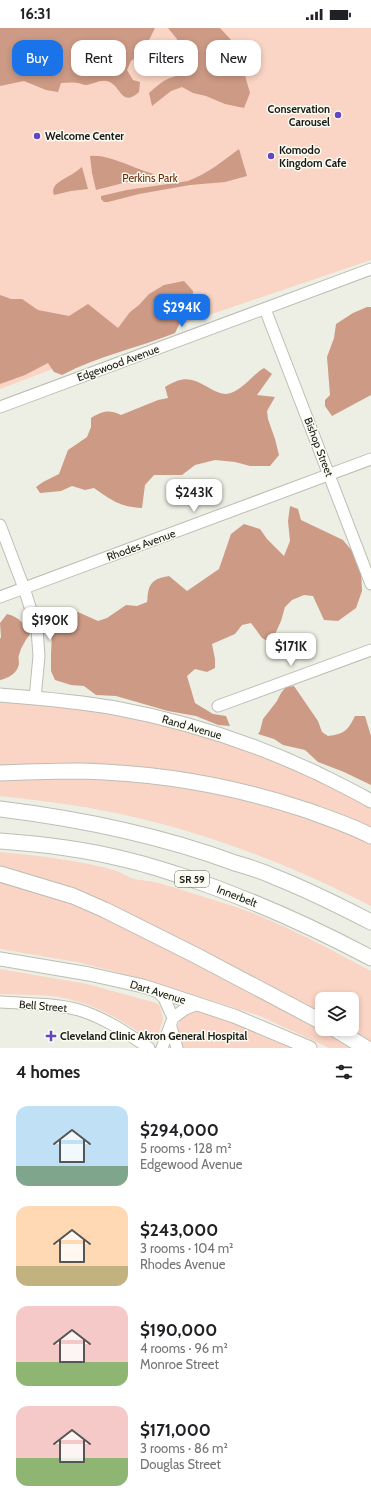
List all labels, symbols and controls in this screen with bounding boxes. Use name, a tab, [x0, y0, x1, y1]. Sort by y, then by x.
text: 16:31	[20, 5, 51, 23]
chip: Buy	[12, 40, 63, 76]
chip: Rent	[71, 40, 126, 76]
chip: Filters	[134, 40, 198, 76]
chip: New	[206, 40, 261, 76]
place label: Conservation Carousel	[268, 102, 330, 129]
marker: Conservation Carousel	[333, 110, 343, 120]
place label: Welcome Center	[45, 129, 124, 143]
marker: Welcome Center	[32, 131, 42, 141]
place label: Komodo Kingdom Cafe	[279, 143, 347, 170]
marker: Komodo Kingdom Cafe	[266, 151, 276, 161]
park label: Perkins Park	[122, 171, 178, 185]
pin: $294K	[154, 294, 210, 328]
text: $294K	[163, 299, 201, 315]
street label: Edgewood Avenue	[75, 341, 161, 384]
street label: Bishop Street	[301, 415, 337, 479]
pin: $243K	[166, 479, 222, 513]
text: $243K	[175, 484, 213, 500]
street label: Rhodes Avenue	[105, 526, 178, 564]
pin: $190K	[22, 607, 78, 641]
text: $190K	[32, 612, 68, 628]
pin: $171K	[263, 633, 319, 667]
text: $171K	[275, 638, 307, 654]
street label: Rand Avenue	[161, 712, 224, 742]
road number: SR 59	[175, 871, 209, 887]
street label: Innerbelt	[215, 882, 259, 910]
street label: Dart Avenue	[128, 977, 188, 1007]
map controls	[315, 992, 359, 1036]
button: layers	[315, 992, 359, 1036]
street label: Bell Street	[18, 997, 68, 1015]
place label: Cleveland Clinic Akron General Hospital	[60, 1029, 247, 1043]
marker: Cleveland Clinic Akron General Hospital	[45, 1030, 57, 1042]
icon: filters	[333, 1061, 355, 1083]
text: 4 homes	[16, 1062, 80, 1082]
text: $294,000	[140, 1120, 219, 1140]
icon: home	[48, 1122, 96, 1170]
text: 5 rooms · 128 m²	[140, 1140, 232, 1156]
text: Edgewood Avenue	[140, 1156, 242, 1172]
text: $243,000	[140, 1220, 218, 1240]
icon: home	[48, 1222, 96, 1270]
text: 3 rooms · 104 m²	[140, 1240, 233, 1256]
text: Rhodes Avenue	[140, 1256, 225, 1272]
text: $190,000	[140, 1320, 217, 1340]
icon: home	[48, 1322, 96, 1370]
text: 4 rooms · 96 m²	[140, 1340, 228, 1356]
text: Monroe Street	[140, 1356, 219, 1372]
text: $171,000	[140, 1420, 211, 1440]
icon: home	[48, 1422, 96, 1470]
text: 3 rooms · 86 m²	[140, 1440, 228, 1456]
text: Douglas Street	[140, 1456, 221, 1472]

